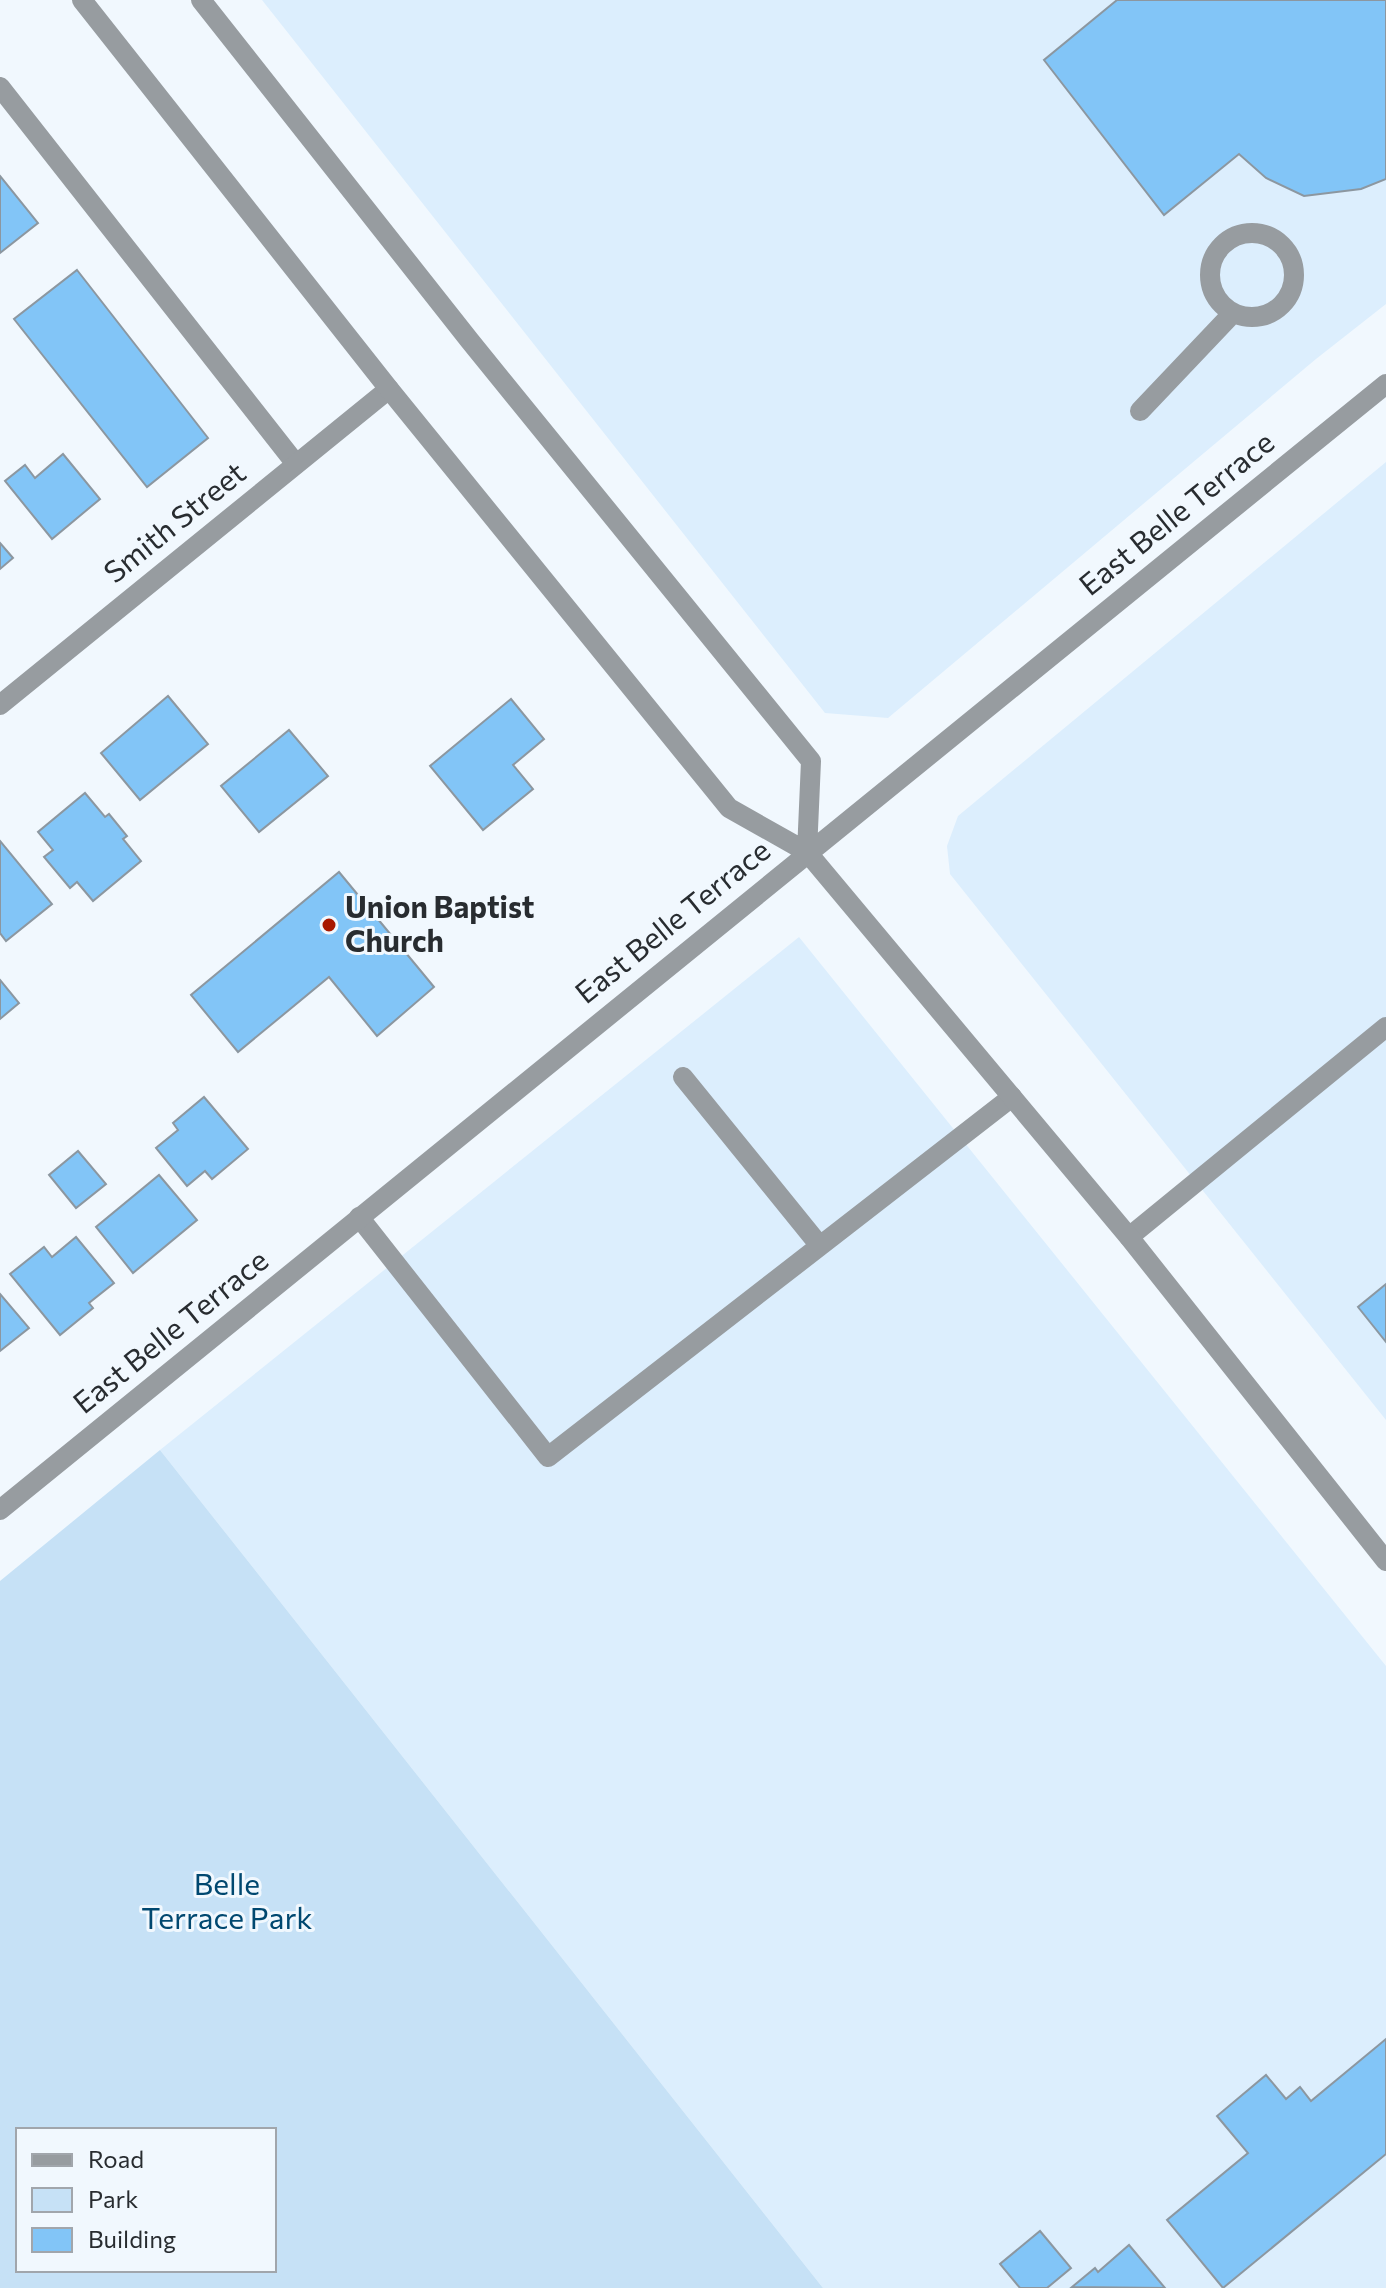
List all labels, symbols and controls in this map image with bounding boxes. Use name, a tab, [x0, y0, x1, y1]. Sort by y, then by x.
street label: East Belle Terrace	[1071, 422, 1280, 602]
street label: Smith Street	[95, 453, 252, 589]
street label: East Belle Terrace	[567, 830, 776, 1010]
place label: Union Baptist Church	[345, 887, 534, 958]
marker: Union Baptist Church	[320, 916, 338, 934]
street label: East Belle Terrace	[65, 1240, 274, 1420]
park label: Belle Terrace Park	[141, 1864, 313, 1935]
legend	[16, 2128, 276, 2272]
text: Road	[88, 2144, 144, 2173]
text: Park	[88, 2184, 138, 2213]
text: Building	[88, 2224, 176, 2253]

